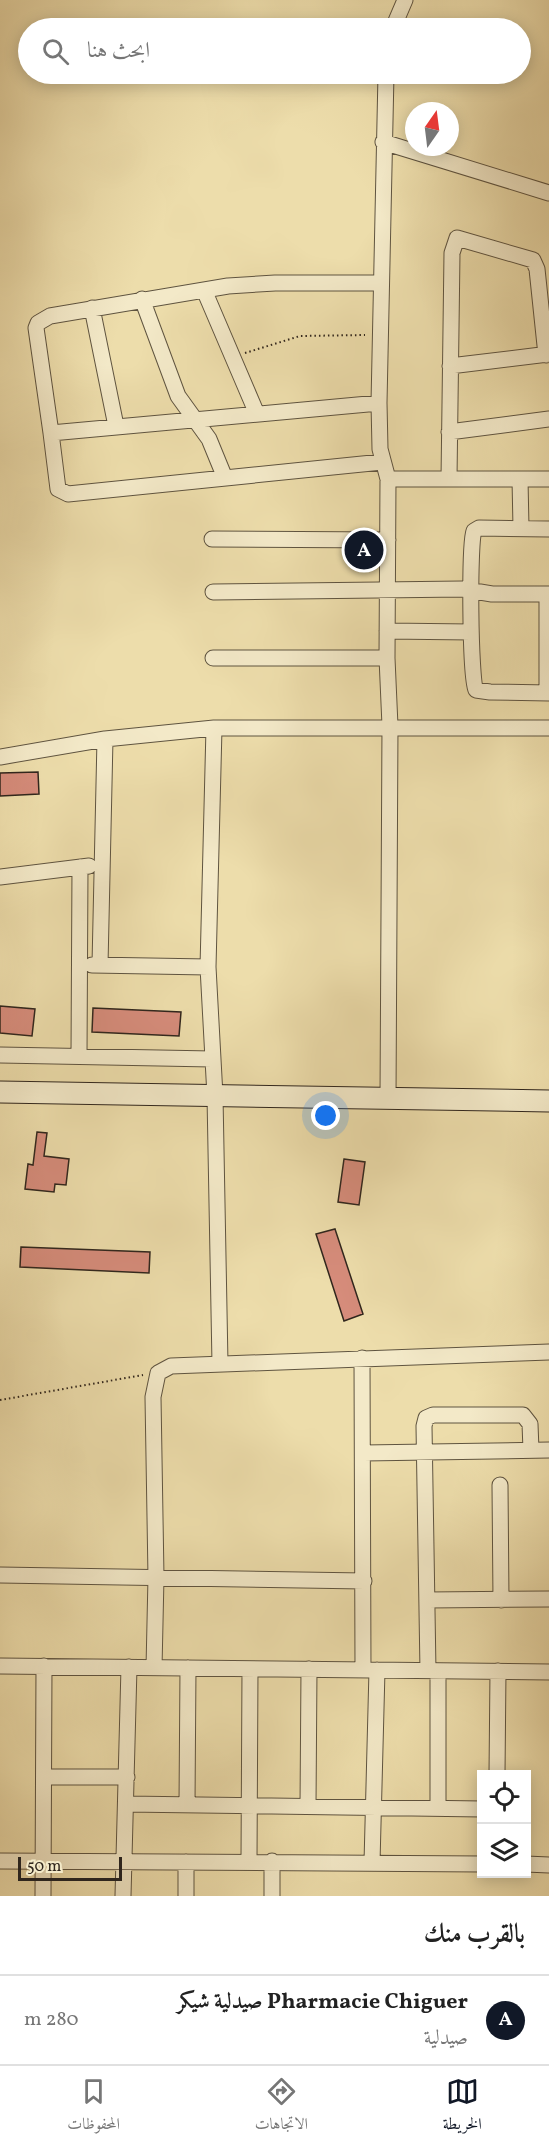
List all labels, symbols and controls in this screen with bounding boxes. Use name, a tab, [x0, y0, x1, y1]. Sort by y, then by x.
search box	[18, 18, 531, 84]
icon: search	[39, 35, 72, 68]
text: ابحث هنا	[87, 36, 150, 67]
north arrow	[405, 102, 459, 156]
pin: A	[344, 528, 384, 572]
your location	[311, 1101, 340, 1130]
map controls	[477, 1770, 531, 1878]
button: locate	[477, 1770, 531, 1824]
button: layers	[477, 1824, 531, 1878]
scale bar	[18, 1854, 122, 1882]
text: 50 m	[27, 1856, 61, 1878]
text: بالقرب منك	[424, 1917, 525, 1953]
text: Pharmacie Chiguer صيدلية شيكر	[177, 1987, 468, 2018]
text: 280 m	[24, 2006, 79, 2034]
text: A	[498, 2006, 513, 2034]
text: صيدلية	[424, 2025, 468, 2053]
tab: المحفوظات	[67, 2075, 120, 2139]
tab: الاتجاهات	[255, 2075, 308, 2139]
tab: الخريطة	[443, 2075, 482, 2139]

